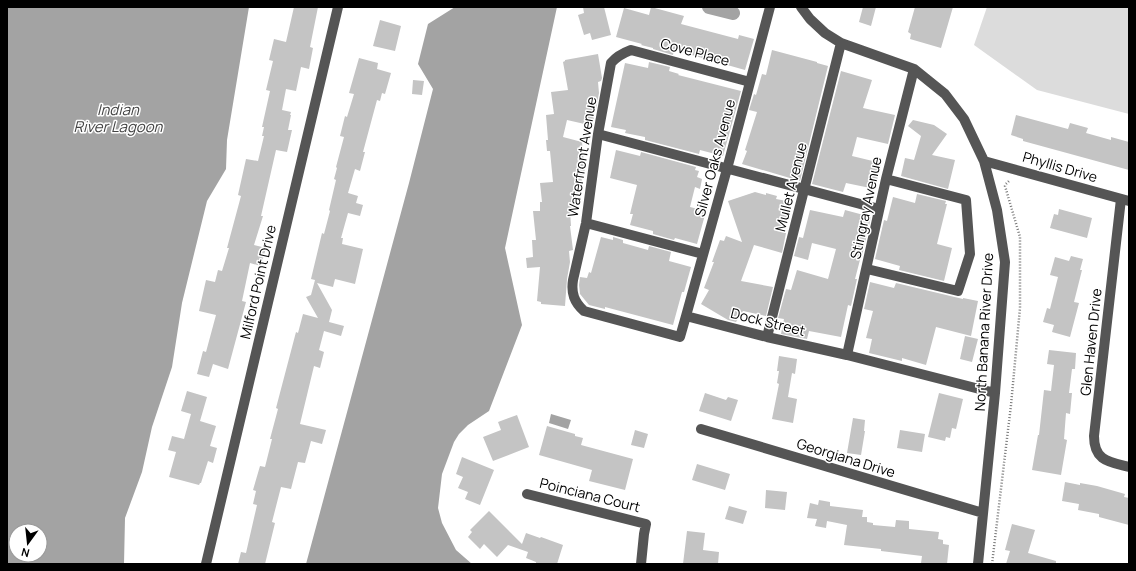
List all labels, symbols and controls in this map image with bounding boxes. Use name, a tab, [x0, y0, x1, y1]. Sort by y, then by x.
street label: Cove Place	[658, 33, 732, 70]
street label: Waterfront Avenue	[563, 95, 600, 218]
street label: Silver Oaks Avenue	[690, 97, 739, 219]
water label: Indian River Lagoon	[74, 99, 164, 137]
street label: Mullet Avenue	[770, 140, 811, 233]
street label: Phyllis Drive	[1021, 147, 1100, 186]
street label: Stingray Avenue	[845, 155, 886, 261]
street label: Milford Point Drive	[235, 223, 280, 341]
street label: North Banana River Drive	[970, 252, 997, 412]
street label: Glen Haven Drive	[1075, 287, 1106, 397]
street label: Dock Street	[729, 303, 808, 340]
street label: Georgiana Drive	[795, 434, 898, 482]
street label: Poinciana Court	[538, 473, 643, 516]
north arrow	[8, 523, 48, 563]
text: N	[19, 545, 31, 561]

